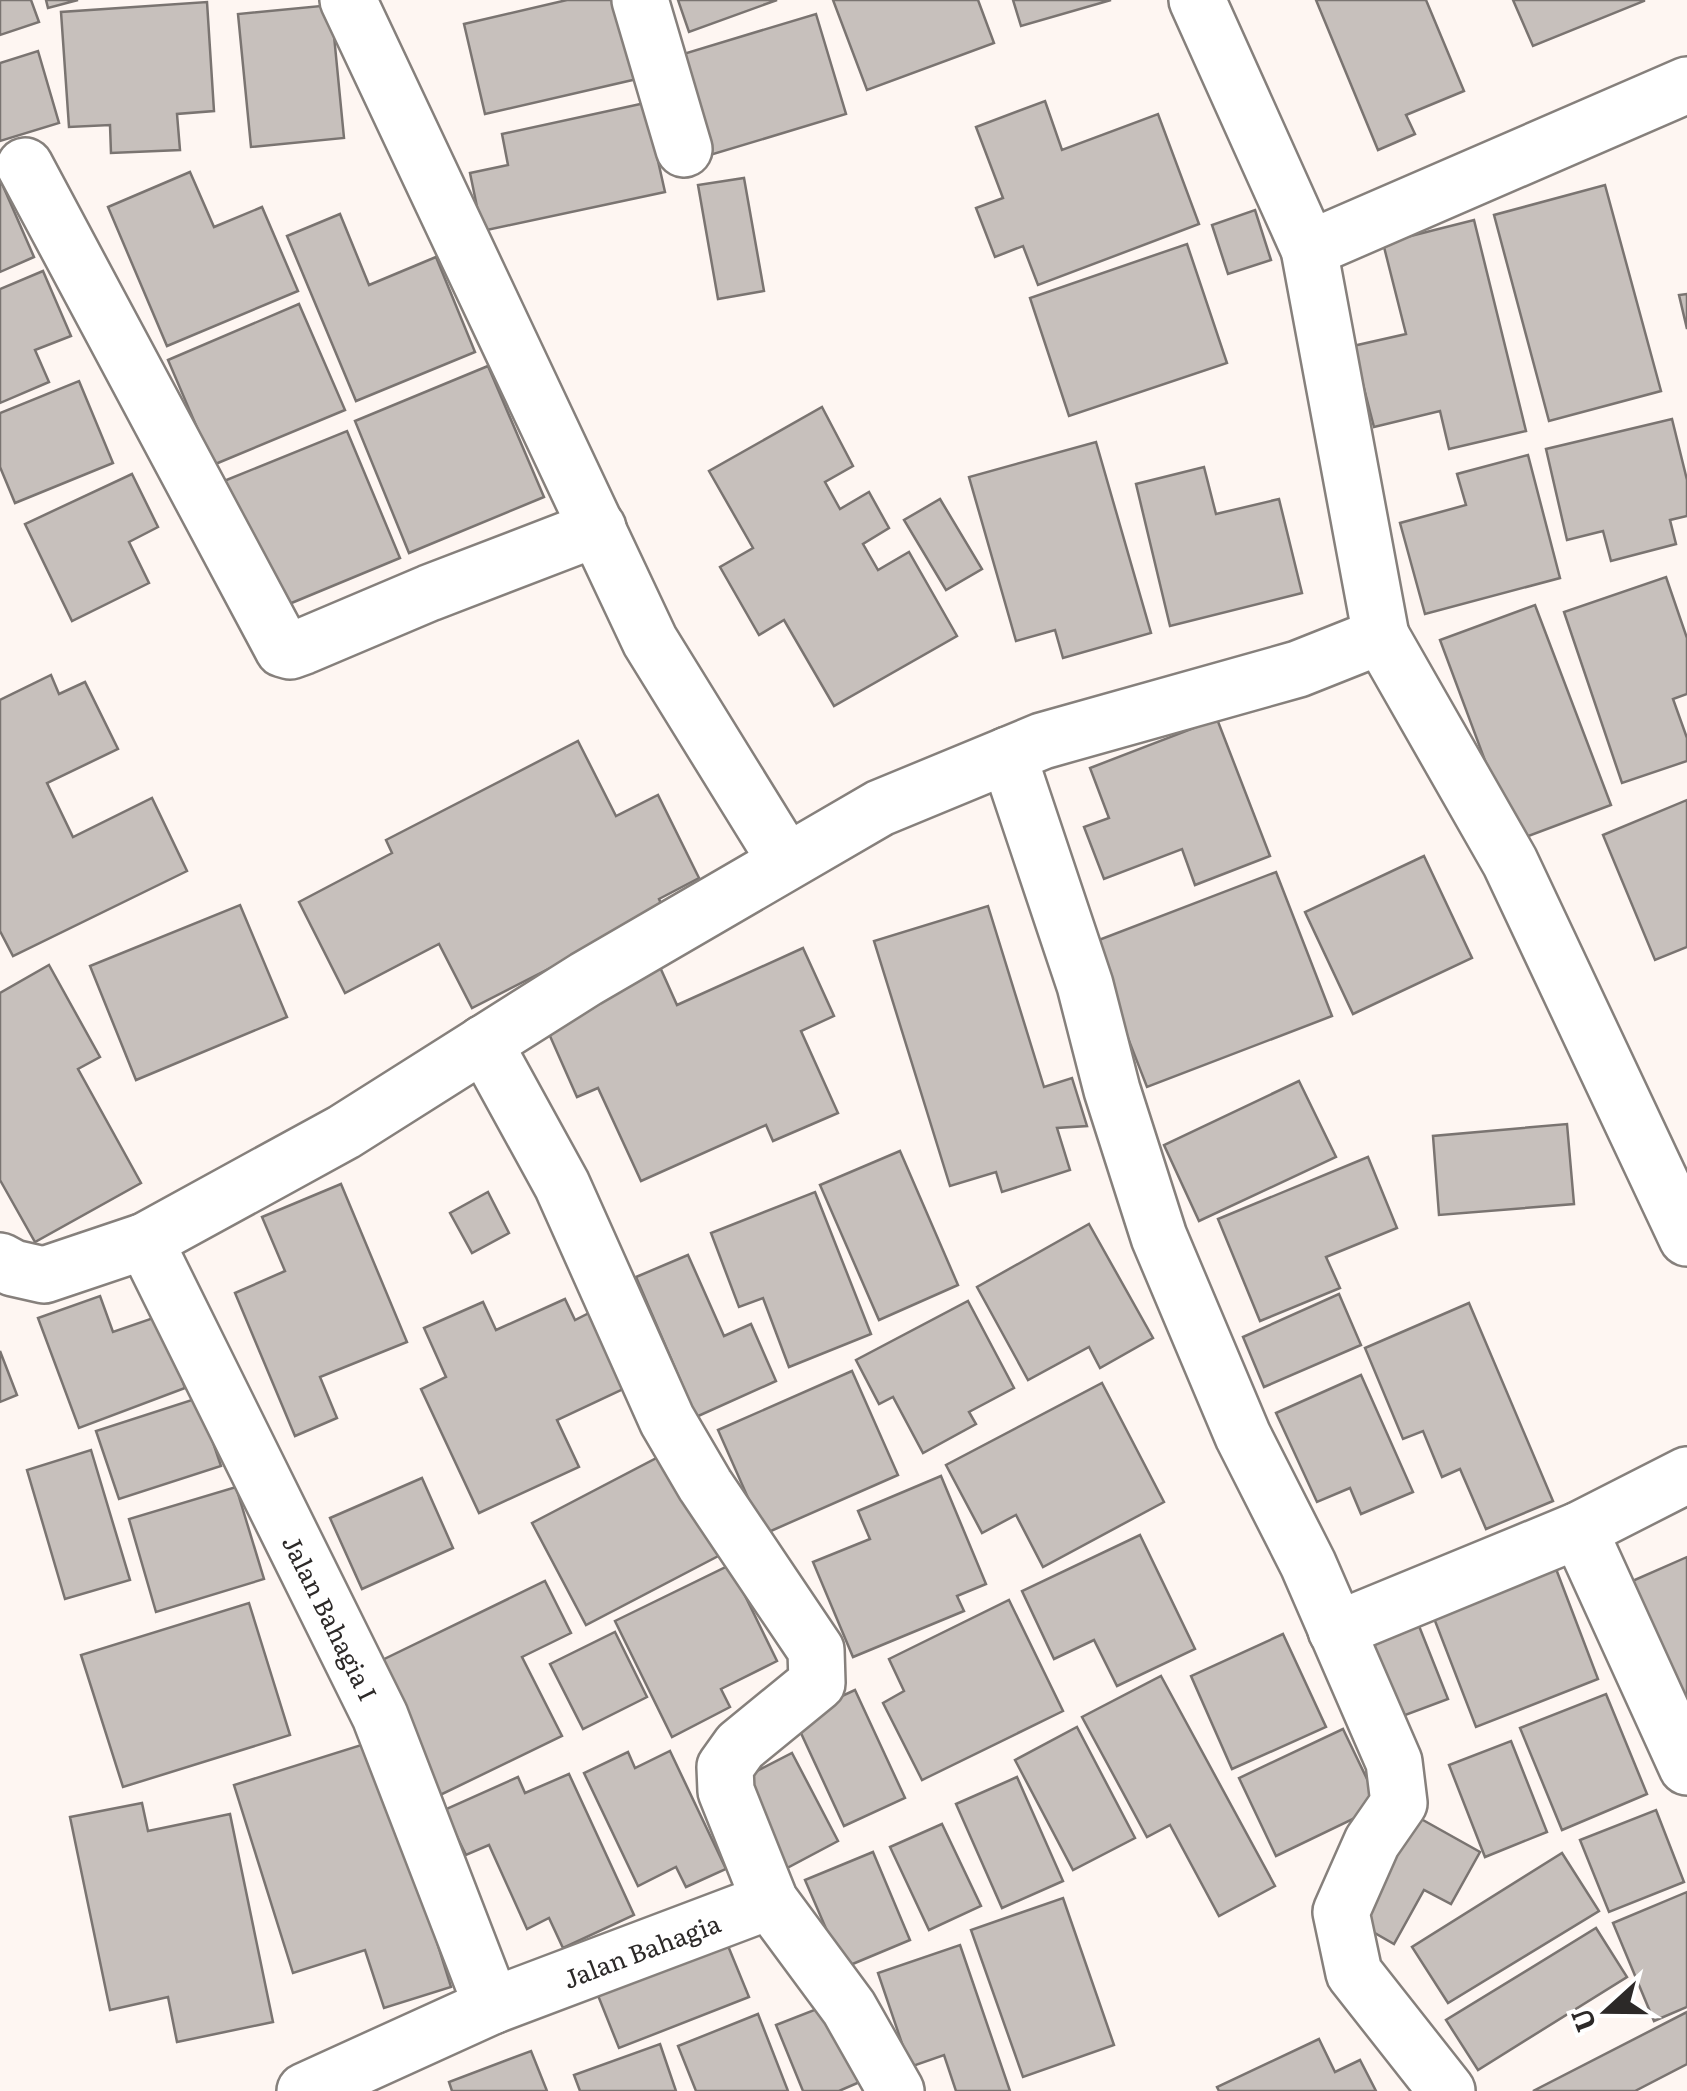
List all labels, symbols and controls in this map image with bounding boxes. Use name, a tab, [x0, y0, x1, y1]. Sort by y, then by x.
street label: Jalan Bahagia I	[275, 1528, 388, 1707]
street label: Jalan Bahagia	[557, 1903, 726, 1996]
north arrow	[1557, 1961, 1657, 2061]
text: U	[1558, 2003, 1605, 2038]

